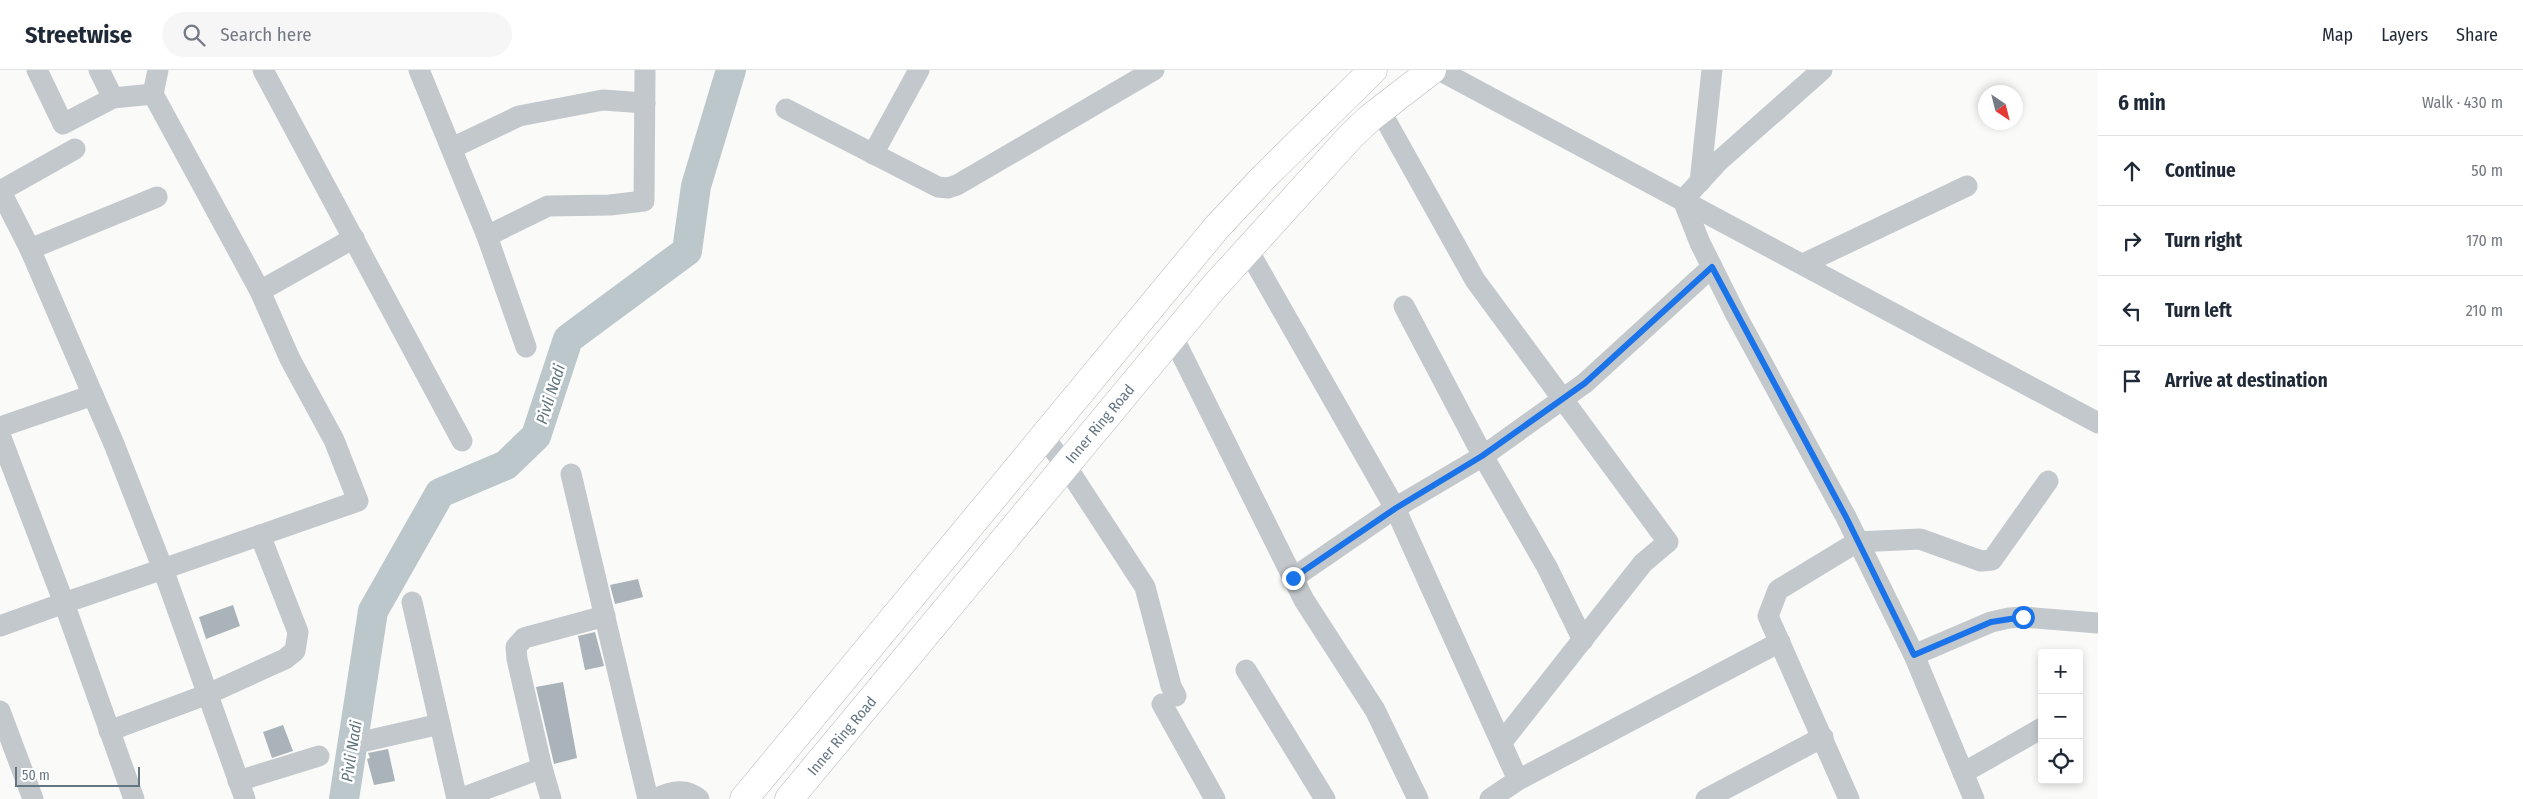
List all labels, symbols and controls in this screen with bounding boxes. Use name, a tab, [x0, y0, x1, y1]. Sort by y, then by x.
search box	[162, 12, 512, 57]
text: Streetwise	[25, 21, 132, 49]
icon: search	[180, 21, 208, 49]
text: Search here	[220, 23, 312, 46]
text: Map	[2322, 24, 2353, 46]
text: Layers	[2381, 24, 2428, 46]
text: Share	[2456, 24, 2498, 46]
north arrow	[1978, 85, 2023, 130]
text: 6 min	[2118, 90, 2166, 116]
text: Walk · 430 m	[2422, 93, 2503, 112]
icon: ahead	[2118, 157, 2146, 185]
text: Continue	[2165, 159, 2236, 182]
text: 50 m	[2471, 161, 2503, 180]
icon: right	[2118, 227, 2146, 255]
text: Turn right	[2165, 229, 2242, 252]
text: 170 m	[2466, 231, 2503, 250]
icon: left	[2118, 297, 2146, 325]
text: Turn left	[2165, 299, 2232, 322]
text: 210 m	[2466, 301, 2503, 320]
water label: Pivli Nadi	[532, 362, 569, 426]
icon: arrive	[2118, 367, 2146, 395]
text: Arrive at destination	[2165, 369, 2328, 392]
street label: Inner Ring Road	[1062, 381, 1138, 467]
route end	[1282, 567, 1305, 590]
route start	[2012, 606, 2035, 629]
map controls	[2038, 649, 2083, 784]
button: +	[2038, 649, 2083, 694]
street label: Inner Ring Road	[804, 693, 880, 779]
button: −	[2038, 694, 2083, 739]
water label: Pivli Nadi	[337, 719, 366, 783]
button: locate	[2038, 739, 2083, 784]
scale bar	[15, 764, 140, 787]
text: 50 m	[22, 767, 50, 784]

